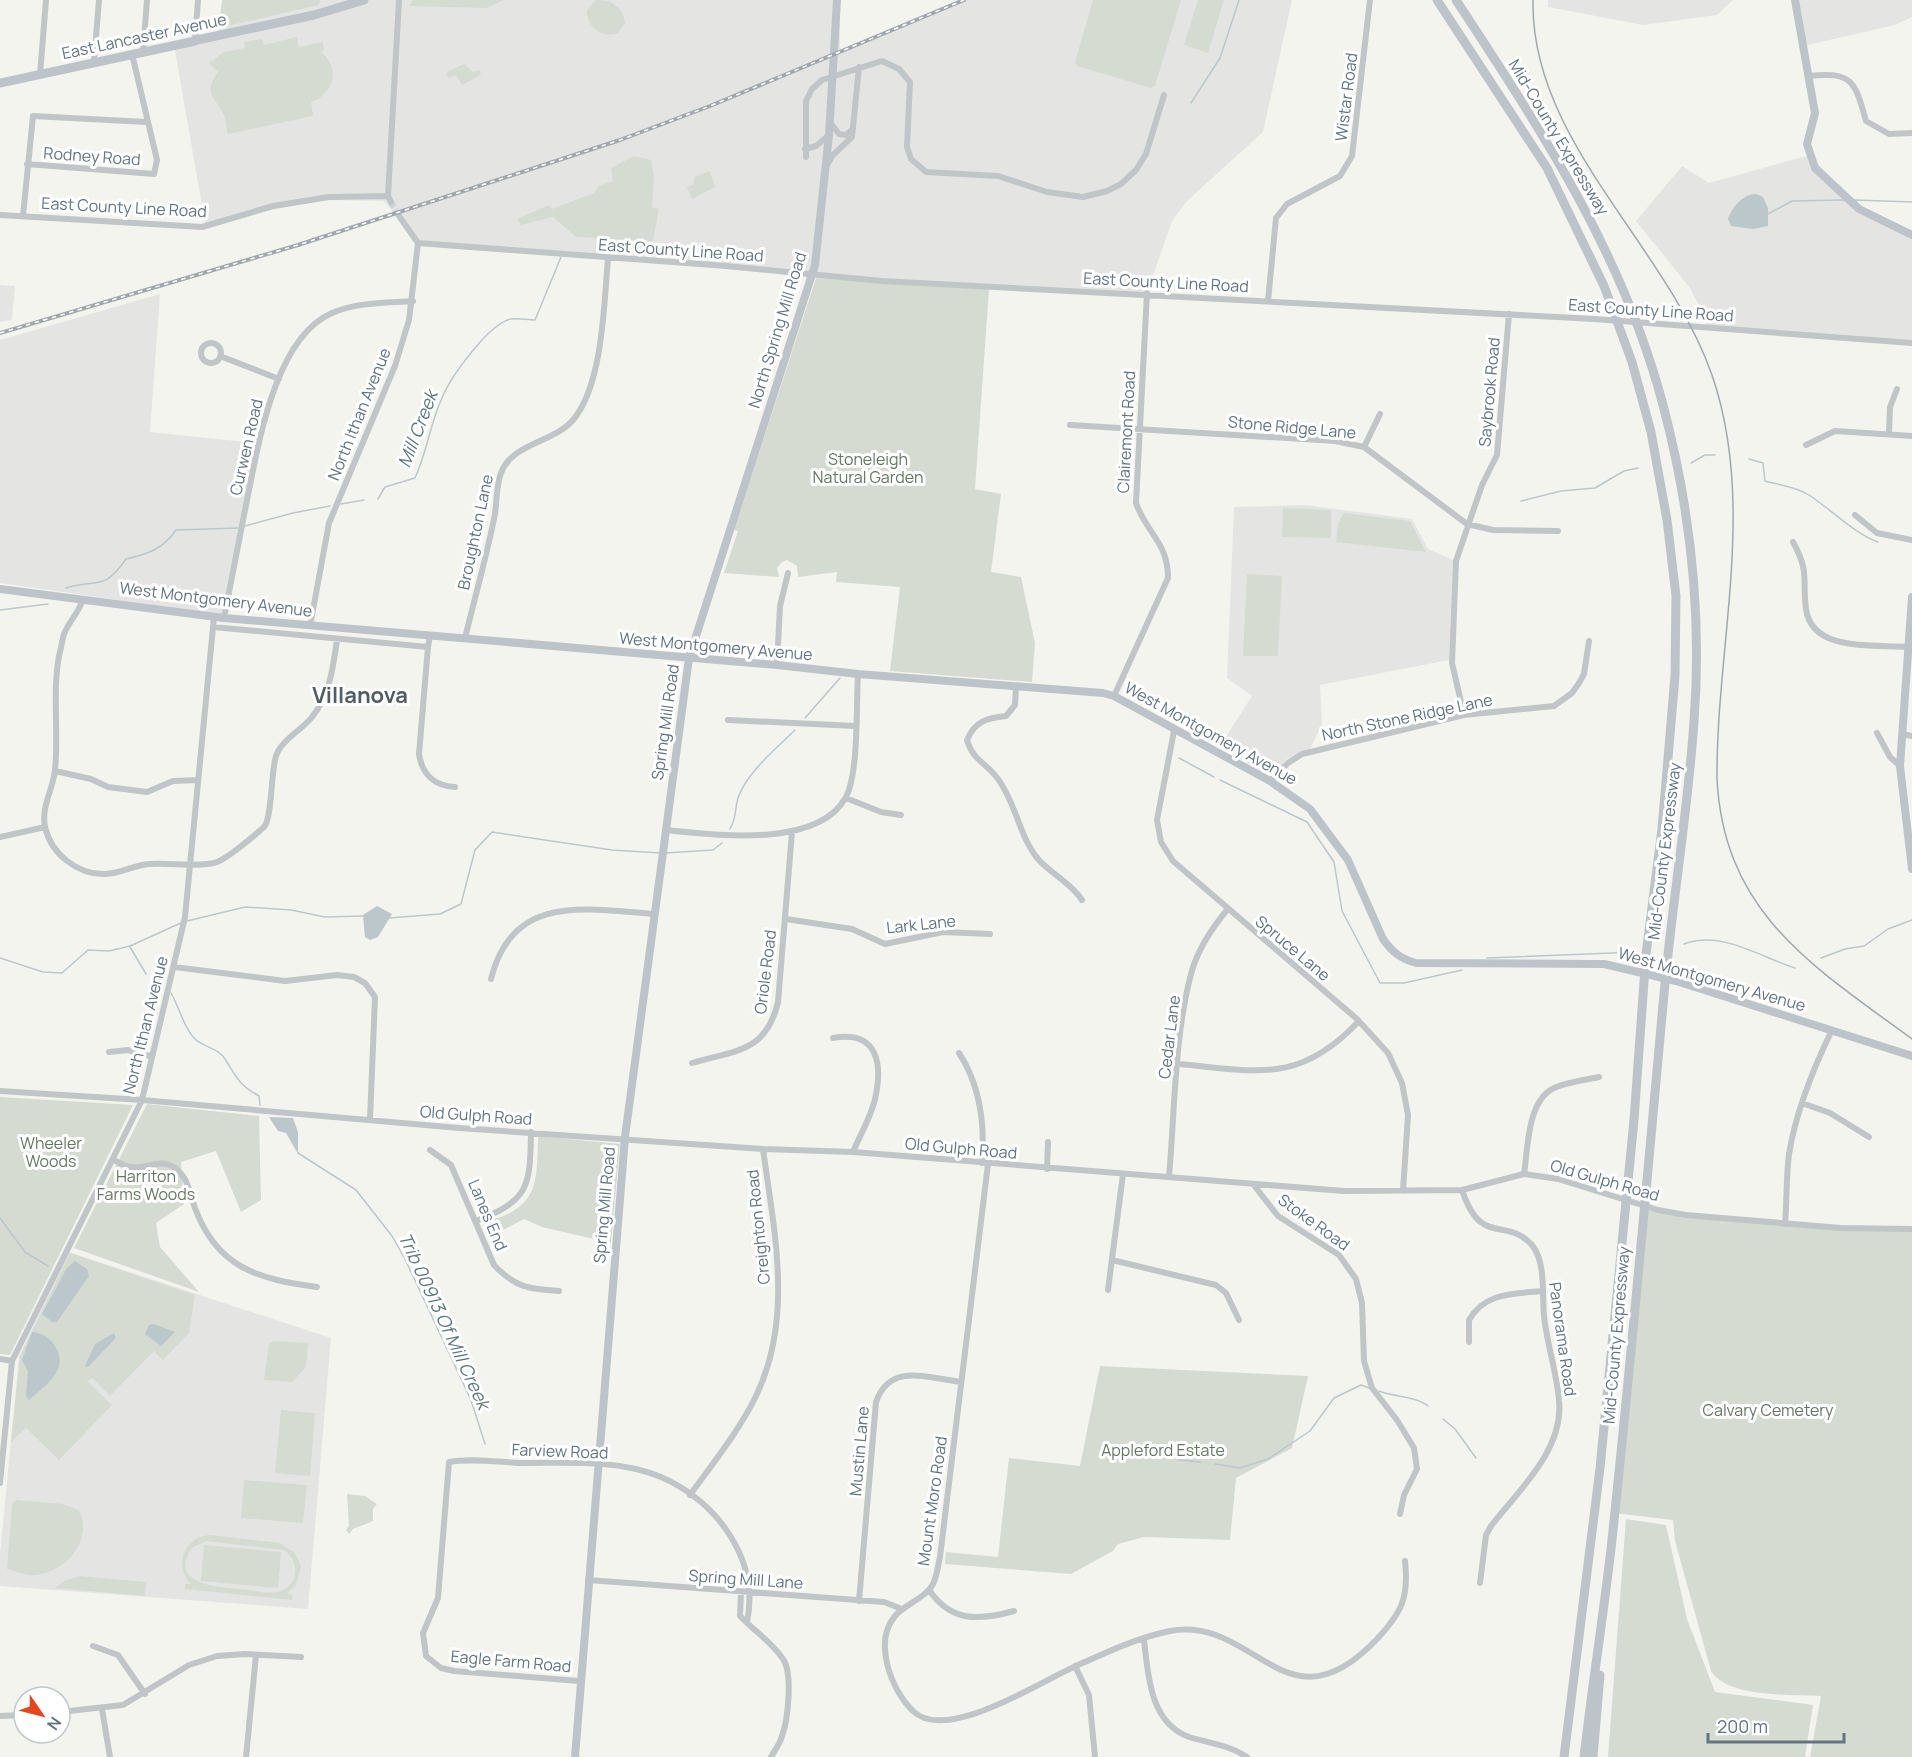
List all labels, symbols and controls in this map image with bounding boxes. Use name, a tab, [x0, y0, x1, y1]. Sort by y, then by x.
street label: East Lancaster Avenue	[60, 8, 228, 64]
street label: Wistar Road	[1330, 52, 1362, 142]
street label: Mid-County Expressway	[1504, 55, 1615, 220]
street label: Rodney Road	[43, 142, 141, 170]
street label: East County Line Road	[41, 192, 207, 222]
street label: East County Line Road	[598, 233, 764, 267]
street label: North Spring Mill Road	[743, 249, 811, 411]
street label: East County Line Road	[1083, 267, 1249, 297]
street label: East County Line Road	[1568, 293, 1734, 327]
street label: Saybrook Road	[1473, 336, 1505, 448]
street label: North Ithan Avenue	[322, 344, 396, 484]
street label: Clairemont Road	[1112, 370, 1140, 494]
water label: Mill Creek	[391, 384, 444, 471]
street label: Curwen Road	[224, 397, 268, 497]
street label: Stone Ridge Lane	[1227, 410, 1357, 444]
park label: Stoneleigh Natural Garden	[813, 448, 923, 488]
street label: Broughton Lane	[452, 472, 498, 592]
street label: West Montgomery Avenue	[118, 576, 314, 622]
street label: West Montgomery Avenue	[618, 627, 814, 665]
street label: Spring Mill Road	[646, 663, 684, 781]
street label: West Montgomery Avenue	[1121, 676, 1301, 790]
district label: Villanova	[312, 680, 408, 710]
street label: North Stone Ridge Lane	[1320, 688, 1494, 746]
street label: Mid-County Expressway	[1642, 761, 1686, 941]
street label: Lark Lane	[885, 909, 957, 939]
street label: Spruce Lane	[1251, 910, 1335, 986]
street label: Oriole Road	[749, 929, 781, 1015]
street label: West Montgomery Avenue	[1616, 942, 1808, 1016]
street label: North Ithan Avenue	[117, 954, 173, 1096]
street label: Cedar Lane	[1153, 994, 1185, 1080]
street label: Old Gulph Road	[419, 1100, 533, 1130]
park label: Wheeler Woods	[20, 1132, 82, 1172]
street label: Old Gulph Road	[904, 1132, 1018, 1164]
street label: Spring Mill Road	[588, 1146, 620, 1264]
street label: Old Gulph Road	[1548, 1154, 1662, 1206]
park label: Harriton Farms Woods	[97, 1165, 195, 1205]
street label: Creighton Road	[741, 1169, 775, 1285]
street label: Lanes End	[463, 1176, 513, 1254]
street label: Stoke Road	[1274, 1189, 1354, 1255]
water label: Trib 00913 Of Mill Creek	[393, 1229, 498, 1415]
street label: Mid-County Expressway	[1597, 1245, 1635, 1425]
street label: Panorama Road	[1544, 1281, 1582, 1397]
park label: Calvary Cemetery	[1703, 1399, 1834, 1421]
street label: Mustin Lane	[844, 1405, 874, 1497]
street label: Mount Moro Road	[912, 1435, 952, 1567]
street label: Farview Road	[511, 1438, 609, 1464]
park label: Appleford Estate	[1101, 1439, 1225, 1461]
street label: Spring Mill Lane	[688, 1564, 804, 1594]
street label: Eagle Farm Road	[450, 1645, 572, 1677]
north arrow	[12, 1685, 72, 1745]
scale bar	[1708, 1706, 1844, 1744]
text: N	[42, 1713, 67, 1735]
text: 200 m	[1717, 1714, 1768, 1738]

